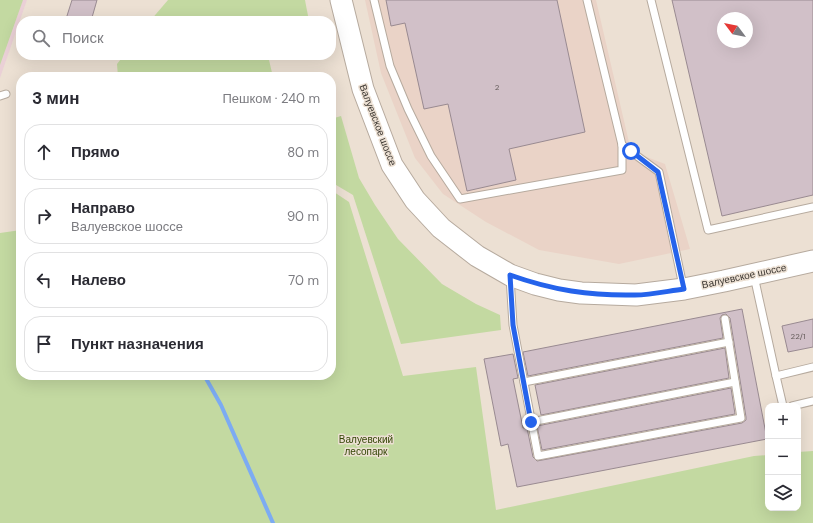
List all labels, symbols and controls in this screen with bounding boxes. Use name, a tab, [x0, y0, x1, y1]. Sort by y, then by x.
north arrow	[717, 12, 753, 48]
search box	[16, 16, 336, 60]
icon: search	[30, 27, 52, 49]
text: Поиск	[62, 28, 104, 48]
street label: Валуевское шоссе	[356, 82, 400, 168]
house number: 2	[495, 82, 500, 92]
text: 3 мин	[32, 87, 80, 109]
text: Пешком · 240 m	[222, 90, 320, 107]
icon: ahead	[33, 141, 55, 163]
text: Прямо	[71, 142, 120, 162]
route start	[622, 142, 640, 160]
text: 80 m	[287, 144, 319, 161]
text: Направо	[71, 198, 135, 218]
icon: right	[33, 205, 55, 227]
text: 90 m	[287, 208, 319, 225]
text: Валуевское шоссе	[71, 218, 183, 235]
street label: Валуевское шоссе	[701, 261, 788, 291]
icon: left	[33, 269, 55, 291]
text: Налево	[71, 270, 126, 290]
text: 70 m	[288, 272, 319, 289]
house number: 22/1	[791, 331, 805, 341]
icon: arrive	[33, 333, 55, 355]
text: Пункт назначения	[71, 334, 204, 354]
map controls	[765, 403, 801, 511]
button: +	[765, 403, 801, 439]
route end	[522, 413, 540, 431]
park label: Валуевский лесопарк	[339, 433, 393, 458]
button: −	[765, 439, 801, 475]
button: layers	[765, 475, 801, 511]

